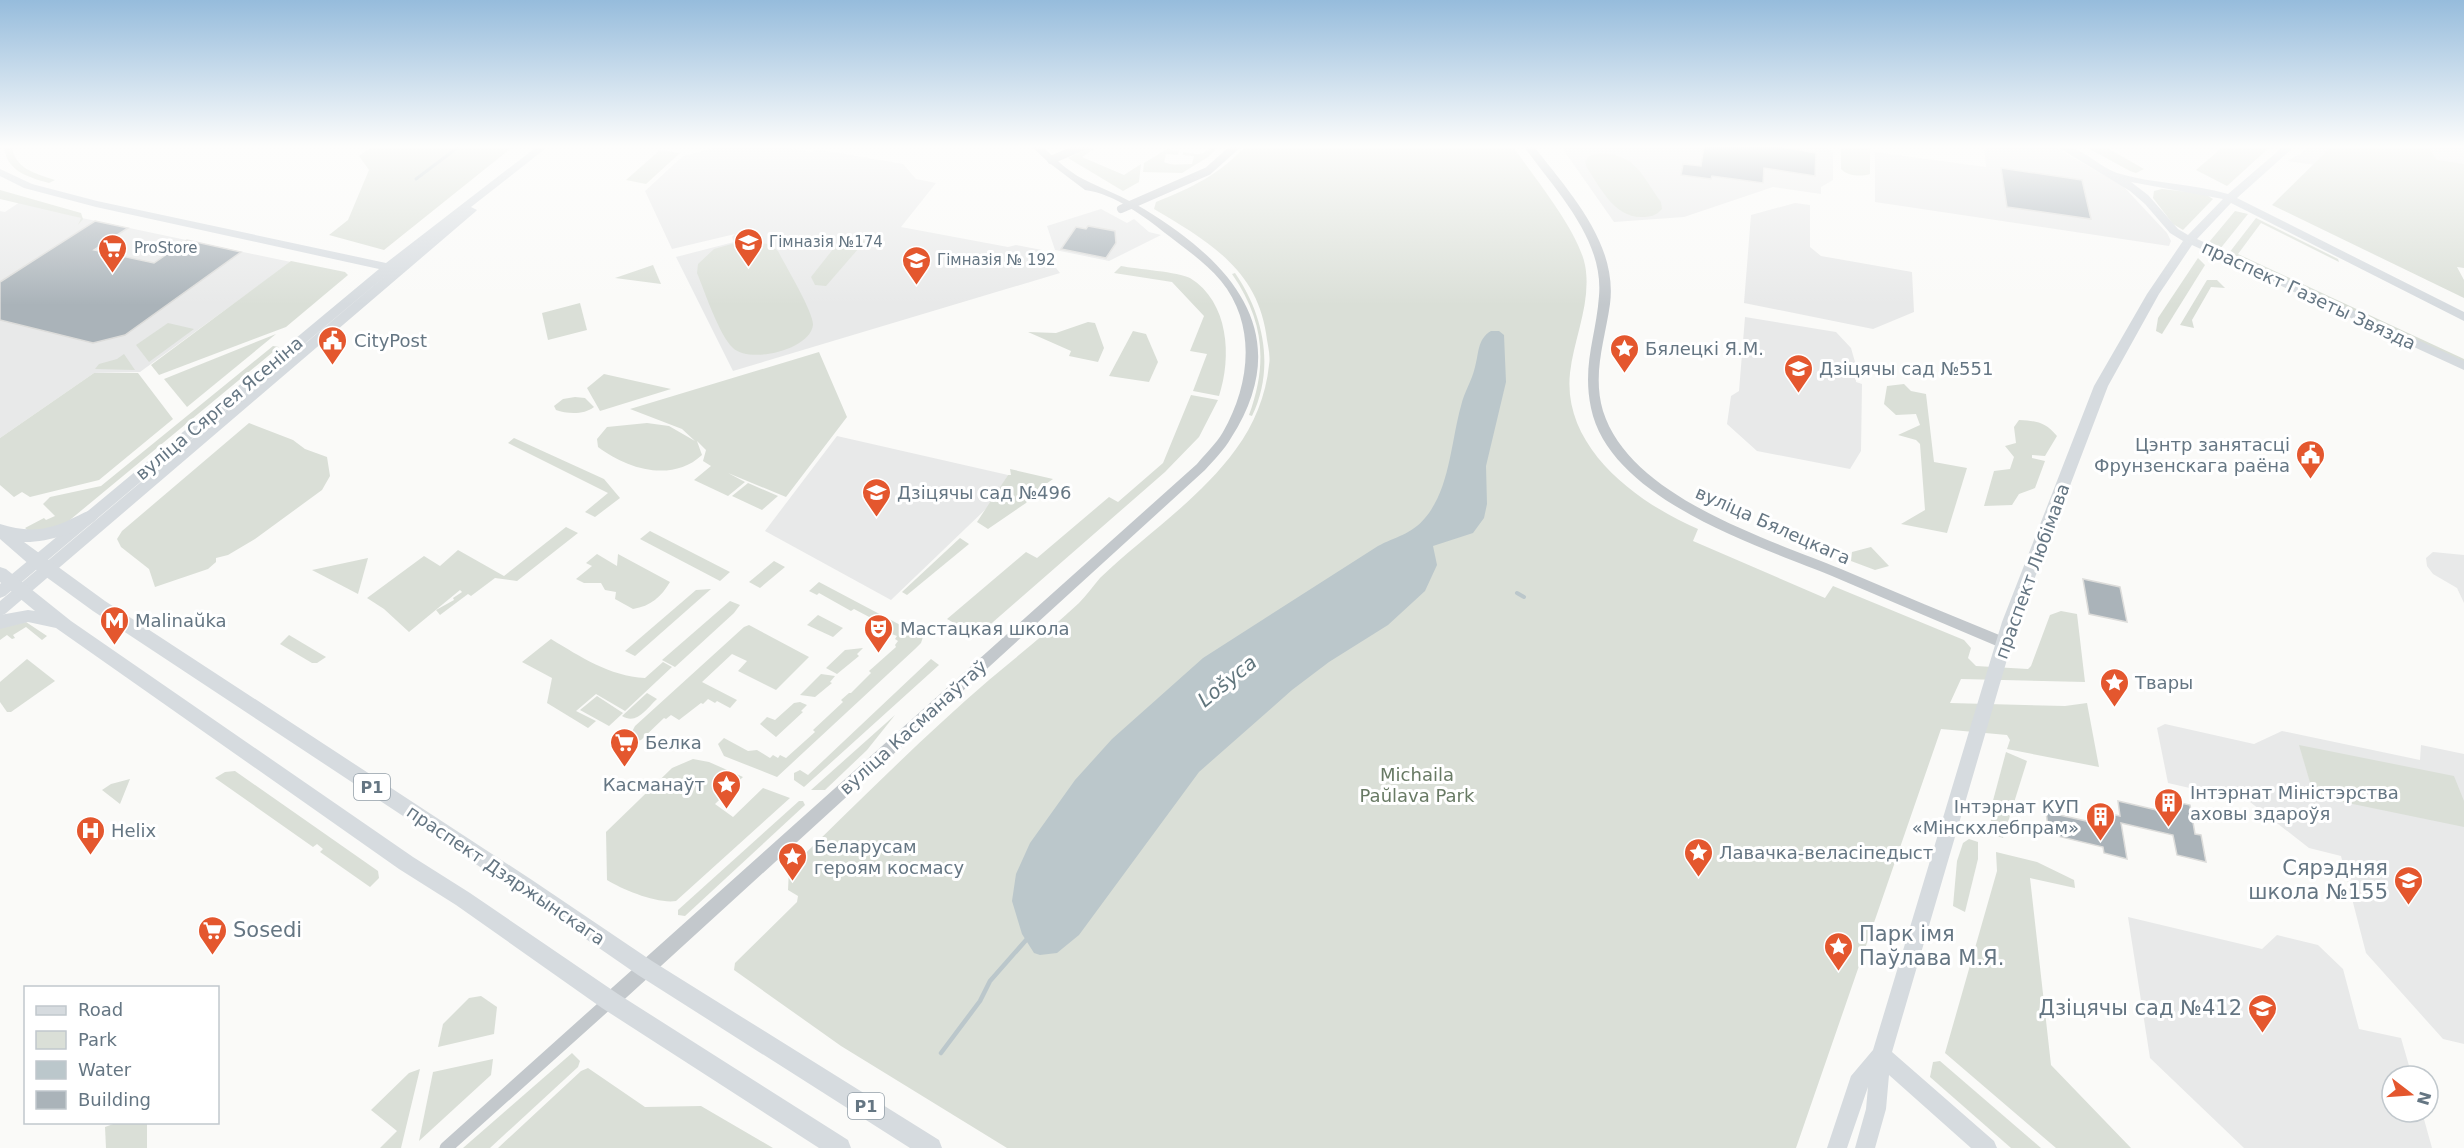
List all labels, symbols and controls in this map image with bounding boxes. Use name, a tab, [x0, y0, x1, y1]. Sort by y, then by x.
school or university icon: Гімназія №174	[732, 226, 764, 268]
supermarket icon: ProStore	[97, 232, 129, 274]
place label: Гімназія №174	[769, 233, 883, 251]
street label: праспект Газеты Звязда	[2199, 236, 2419, 354]
place label: ProStore	[134, 239, 197, 257]
school or university icon: Гімназія № 192	[900, 244, 932, 286]
place label: Гімназія № 192	[937, 251, 1056, 269]
public building icon: CityPost	[317, 324, 349, 366]
place label: CityPost	[354, 330, 427, 351]
street label: вуліца Сяргея Ясеніна	[131, 332, 307, 484]
place icon: Бялецкі Я.М.	[1608, 332, 1640, 374]
place label: Бялецкі Я.М.	[1645, 338, 1764, 359]
school or university icon: Дзіцячы сад №551	[1782, 352, 1814, 394]
place label: Дзіцячы сад №551	[1819, 358, 1993, 379]
place label: Цэнтр занятасці Фрунзенскага раёна	[2094, 434, 2290, 476]
public building icon: Цэнтр занятасці Фрунзенскага раёна	[2295, 438, 2327, 480]
school or university icon: Дзіцячы сад №496	[860, 476, 892, 518]
street label: праспект Любімава	[1990, 480, 2074, 662]
street label: вуліца Бялецкага	[1692, 481, 1854, 569]
place label: Дзіцячы сад №496	[897, 482, 1071, 503]
metro station icon: Malinaŭka	[98, 604, 130, 646]
place label: Malinaŭka	[135, 610, 227, 631]
theatre icon: Мастацкая школа	[863, 612, 895, 654]
place label: Мастацкая школа	[900, 618, 1070, 639]
water label: Lošyca	[1193, 650, 1261, 712]
street label: вуліца Касманаўтаў	[835, 655, 991, 799]
place icon: Твары	[2098, 666, 2130, 708]
place label: Твары	[2134, 672, 2193, 693]
supermarket icon: Белка	[608, 726, 640, 768]
place label: Белка	[645, 732, 702, 753]
park label: Michaila Paŭlava Park	[1360, 764, 1475, 806]
place icon: Касманаўт	[710, 768, 742, 810]
road number: Р1	[354, 774, 390, 800]
place label: Касманаўт	[603, 774, 705, 795]
place label: Інтэрнат Міністэрства аховы здароўя	[2190, 782, 2399, 824]
building icon: Інтэрнат Міністэрства аховы здароўя	[2153, 786, 2185, 828]
place label: Інтэрнат КУП «Мінскхлебпрам»	[1912, 796, 2079, 838]
building icon: Інтэрнат КУП «Мінскхлебпрам»	[2084, 800, 2116, 842]
street label: праспект Дзяржынскага	[403, 801, 609, 949]
hospital icon: Helix	[74, 814, 106, 856]
place label: Helix	[111, 820, 157, 841]
place label: Беларусам героям космасу	[814, 836, 964, 878]
place icon: Лавачка-веласіпедыст	[1682, 836, 1714, 878]
place icon: Беларусам героям космасу	[777, 840, 809, 882]
place label: Лавачка-веласіпедыст	[1719, 842, 1933, 863]
place label: Сярэдняя школа №155	[2248, 856, 2388, 904]
school or university icon: Сярэдняя школа №155	[2393, 864, 2425, 906]
supermarket icon: Sosedi	[196, 914, 228, 956]
place label: Sosedi	[233, 918, 302, 942]
place label: Парк імя Паўлава М.Я.	[1859, 922, 2004, 970]
place icon: Парк імя Паўлава М.Я.	[1822, 930, 1854, 972]
legend	[24, 986, 219, 1124]
school or university icon: Дзіцячы сад №412	[2247, 992, 2279, 1034]
place label: Дзіцячы сад №412	[2038, 996, 2242, 1020]
text: Road	[78, 999, 123, 1020]
text: Park	[78, 1029, 117, 1050]
text: Water	[78, 1059, 132, 1080]
north arrow	[2380, 1064, 2440, 1124]
text: Building	[78, 1089, 151, 1110]
text: N	[2413, 1089, 2435, 1107]
road number: Р1	[848, 1093, 884, 1119]

